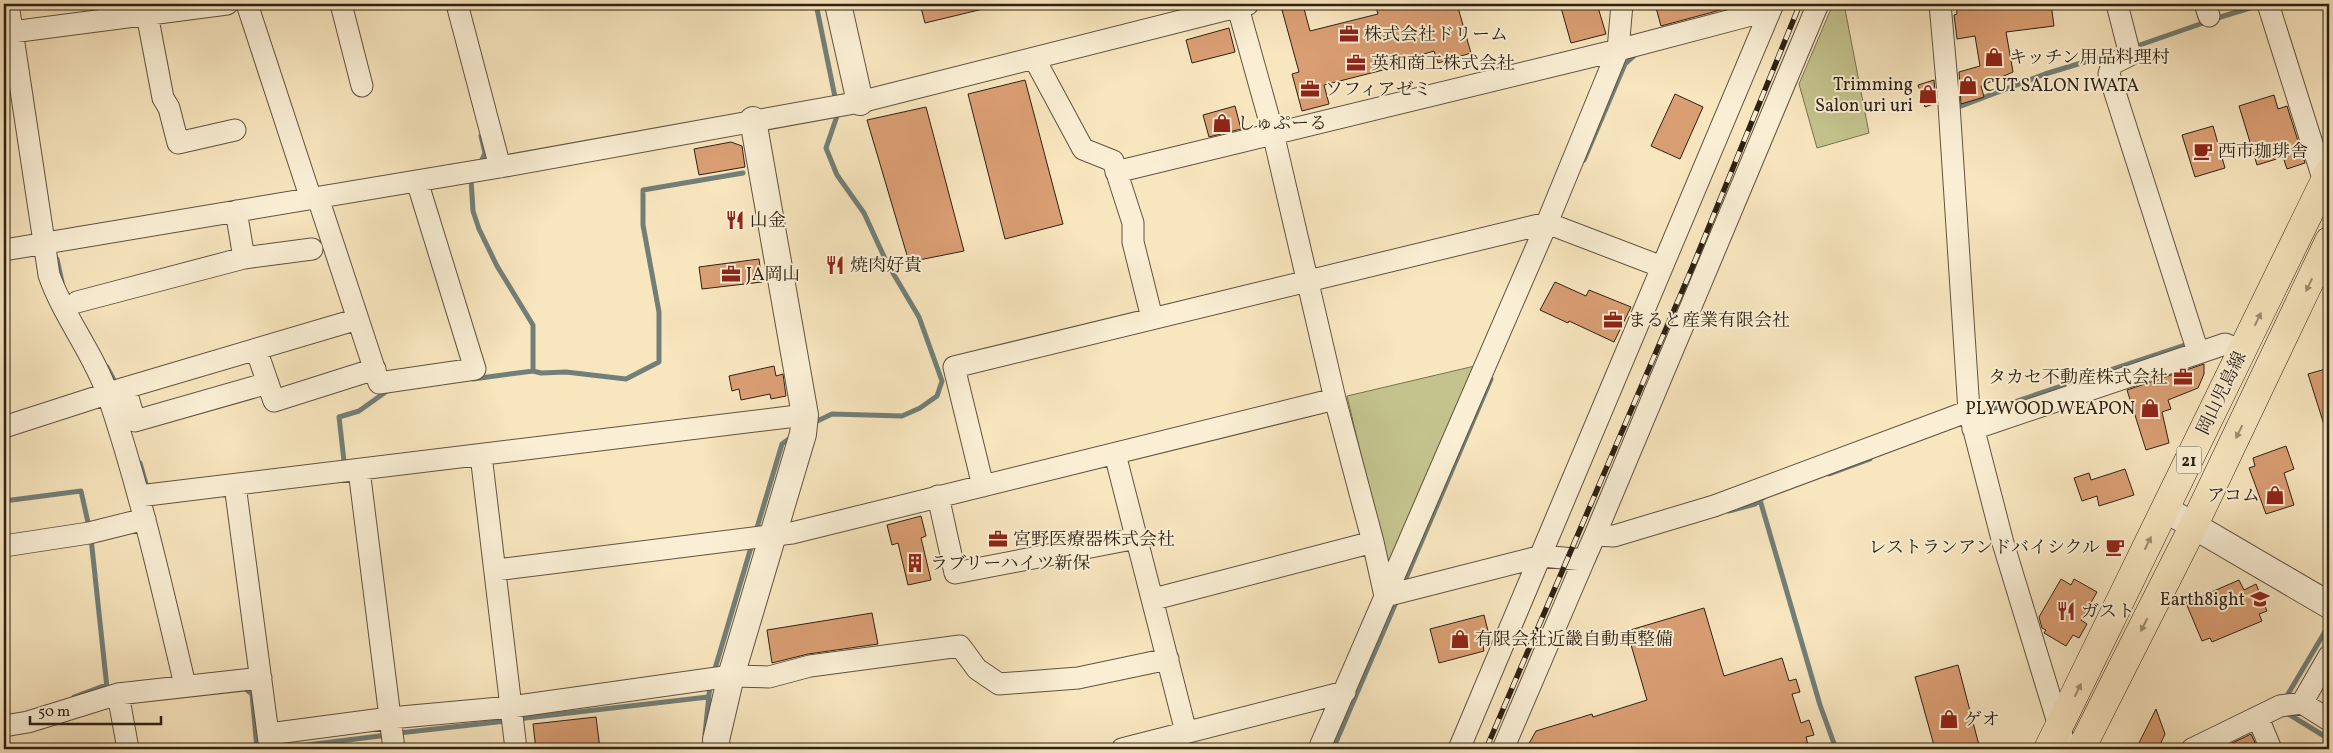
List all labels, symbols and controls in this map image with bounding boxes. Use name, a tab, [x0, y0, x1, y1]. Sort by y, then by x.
office icon: 株式会社ドリーム	[1338, 23, 1360, 45]
place label: 株式会社ドリーム	[1364, 23, 1508, 48]
shop icon: キッチン用品料理村	[1983, 46, 2005, 68]
place label: キッチン用品料理村	[2009, 46, 2170, 71]
office icon: 英和商工株式会社	[1345, 52, 1367, 74]
place label: 英和商工株式会社	[1371, 52, 1515, 77]
place label: Trimming Salon uri uri	[1815, 73, 1913, 119]
shop icon: CUT SALON IWATA	[1957, 74, 1979, 96]
place label: CUT SALON IWATA	[1983, 74, 2140, 99]
office icon: ソフィアゼミ	[1299, 78, 1321, 100]
place label: ソフィアゼミ	[1325, 78, 1431, 103]
shop icon: Trimming Salon uri uri	[1917, 83, 1939, 105]
shop icon: しゅぷーる	[1211, 112, 1233, 134]
place label: しゅぷーる	[1237, 112, 1327, 137]
cafe icon: 西市珈琲舎	[2192, 140, 2214, 162]
place label: 西市珈琲舎	[2218, 140, 2308, 165]
restaurant icon: 山金	[724, 209, 746, 231]
place label: 山金	[750, 209, 786, 234]
restaurant icon: 焼肉好貴	[824, 254, 846, 276]
place label: 焼肉好貴	[850, 254, 922, 279]
office icon: JA岡山	[720, 263, 742, 285]
place label: JA岡山	[746, 263, 801, 288]
one-way arrow	[2305, 278, 2313, 292]
office icon: まると産業有限会社	[1602, 309, 1624, 331]
place label: まると産業有限会社	[1628, 309, 1790, 334]
one-way arrow	[2254, 312, 2262, 326]
street label: 岡山児島線	[2191, 348, 2253, 440]
place label: タカセ不動産株式会社	[1988, 366, 2168, 391]
office icon: タカセ不動産株式会社	[2172, 366, 2194, 388]
place label: PLYWOOD WEAPON	[1965, 397, 2135, 422]
shop icon: PLYWOOD WEAPON	[2139, 397, 2161, 419]
one-way arrow	[2234, 425, 2242, 439]
road number: 21	[2176, 446, 2202, 474]
place label: アコム	[2207, 484, 2260, 509]
shop icon: アコム	[2264, 484, 2286, 506]
office icon: 宮野医療器株式会社	[987, 528, 1009, 550]
place label: 宮野医療器株式会社	[1013, 528, 1175, 553]
place label: レストランアンドバイシクル	[1869, 536, 2100, 561]
cafe icon: レストランアンドバイシクル	[2104, 536, 2126, 558]
one-way arrow	[2144, 536, 2152, 551]
building icon: ラブリーハイツ新保	[904, 552, 926, 574]
place label: ラブリーハイツ新保	[930, 552, 1090, 577]
place label: Earth8ight	[2160, 588, 2245, 613]
school or university icon: Earth8ight	[2249, 588, 2271, 610]
restaurant icon: ガスト	[2055, 600, 2077, 622]
place label: ガスト	[2081, 600, 2135, 625]
one-way arrow	[2140, 617, 2148, 632]
shop icon: 有限会社近畿自動車整備	[1449, 628, 1471, 650]
place label: 有限会社近畿自動車整備	[1475, 628, 1673, 653]
one-way arrow	[2074, 683, 2082, 697]
scale bar	[30, 693, 161, 725]
text: 50 m	[38, 702, 70, 723]
shop icon: ゲオ	[1938, 708, 1960, 730]
place label: ゲオ	[1964, 708, 2000, 733]

